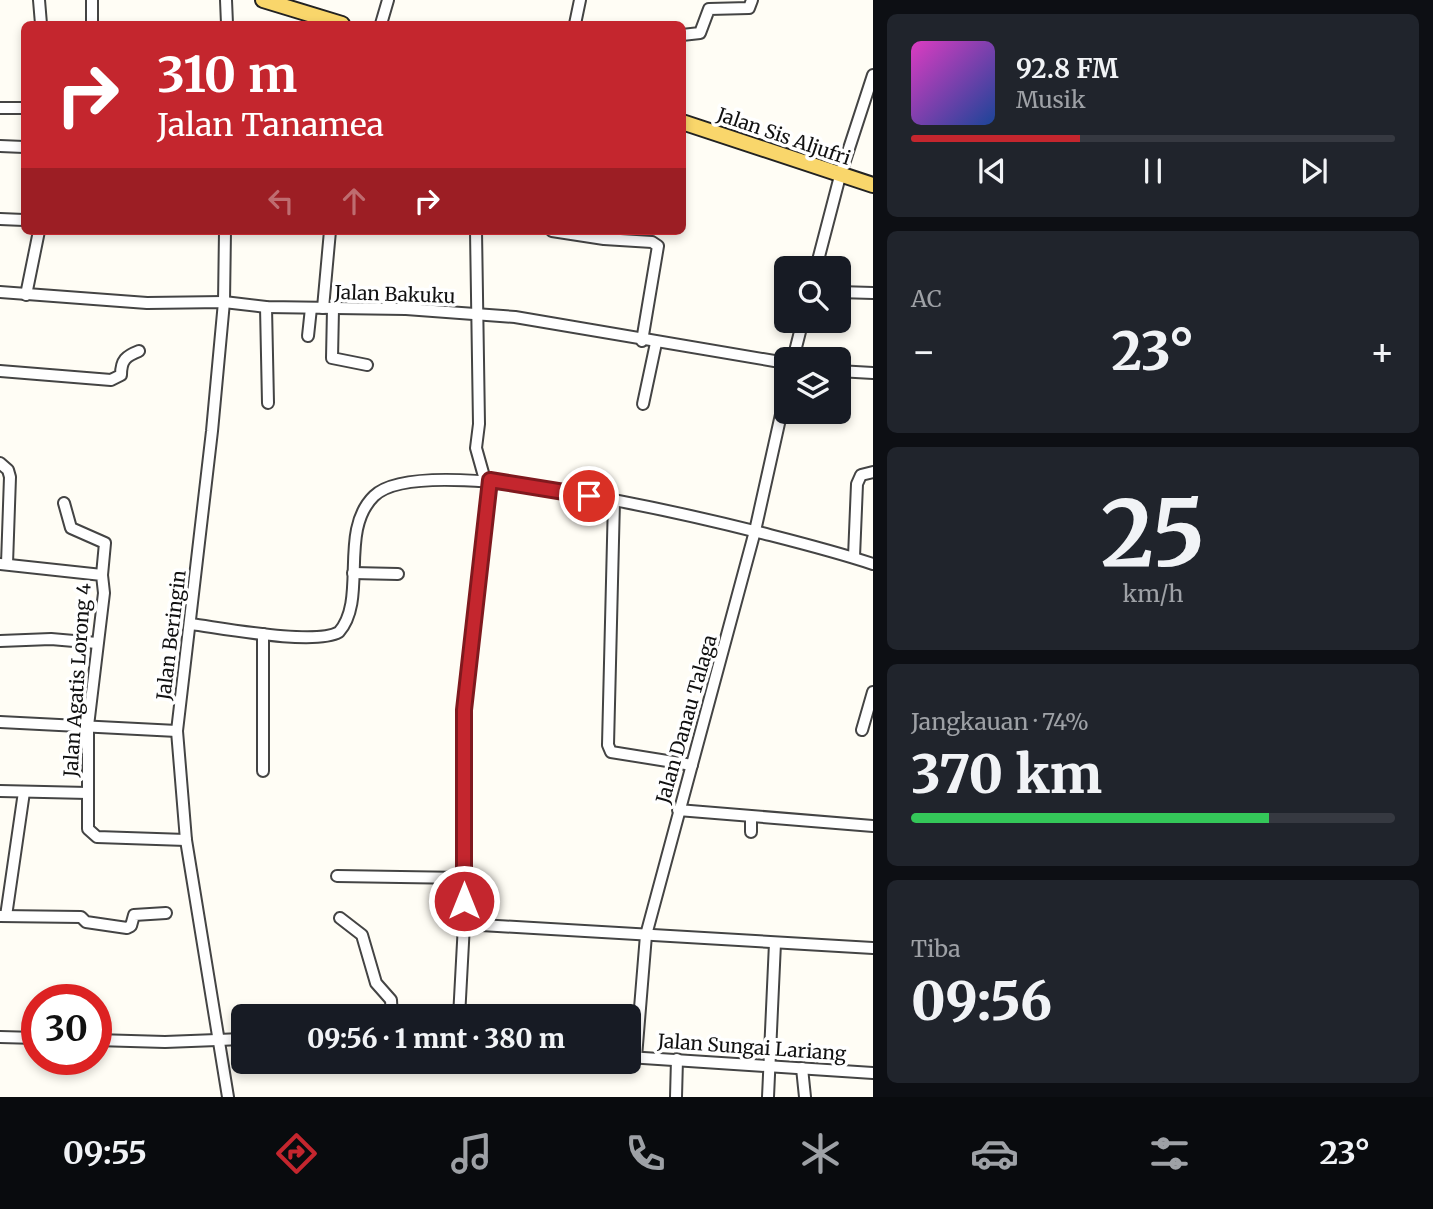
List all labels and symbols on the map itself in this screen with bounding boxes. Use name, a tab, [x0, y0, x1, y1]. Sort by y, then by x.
street label: Jalan Sis Aljufri	[713, 102, 854, 170]
street label: Jalan Bakuku	[333, 280, 456, 308]
pin	[559, 466, 619, 526]
street label: Jalan Beringin	[151, 568, 191, 702]
street label: Jalan Agatis Lorong 4	[58, 582, 96, 779]
street label: Jalan Danau Talaga	[650, 632, 722, 807]
position arrow	[427, 864, 501, 938]
speed limit sign: 30	[21, 984, 112, 1075]
street label: Jalan Sungai Lariang	[656, 1028, 848, 1066]

